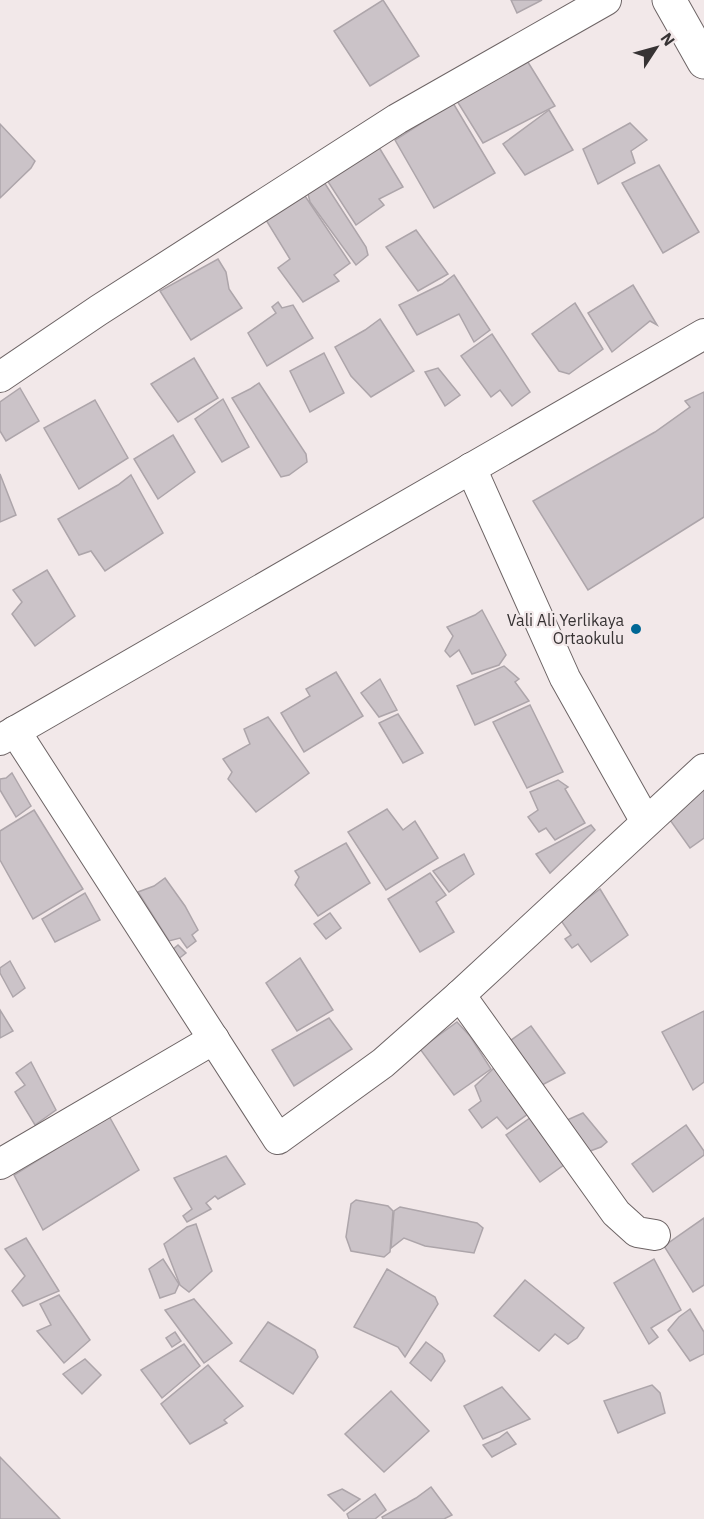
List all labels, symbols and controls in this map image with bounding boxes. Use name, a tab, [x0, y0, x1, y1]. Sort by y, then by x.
north arrow	[626, 18, 686, 78]
text: N	[657, 29, 680, 50]
place label: Vali Ali Yerlikaya Ortaokulu	[507, 610, 624, 648]
marker: Vali Ali Yerlikaya Ortaokulu	[629, 622, 643, 636]

